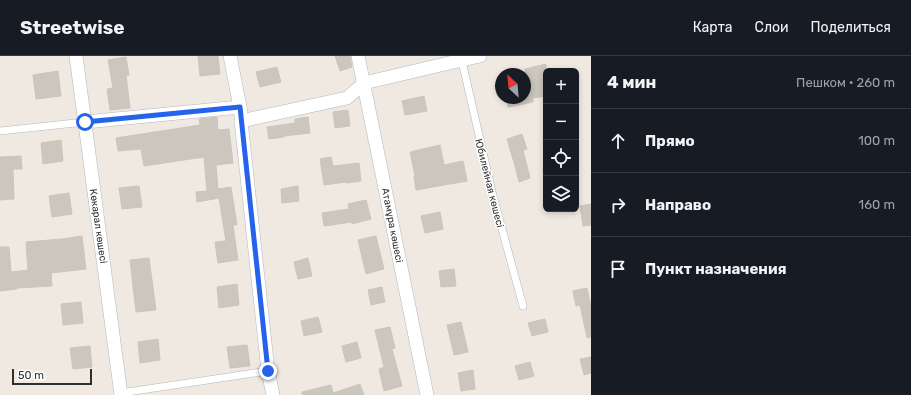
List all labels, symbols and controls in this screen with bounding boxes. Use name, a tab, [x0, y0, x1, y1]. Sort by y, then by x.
text: Streetwise	[20, 16, 125, 39]
text: Карта	[693, 19, 733, 36]
text: Слои	[755, 19, 789, 36]
text: Поделиться	[811, 19, 891, 36]
north arrow	[495, 68, 531, 104]
map controls	[543, 68, 579, 212]
button: +	[543, 68, 579, 104]
text: 4 мин	[607, 72, 656, 92]
text: Пешком · 260 m	[796, 75, 895, 90]
button: −	[543, 104, 579, 140]
route start	[76, 113, 94, 131]
icon: ahead	[607, 130, 629, 152]
text: Прямо	[645, 132, 695, 150]
text: 100 m	[858, 133, 895, 148]
street label: Юбилейная көшесі	[472, 138, 506, 229]
button: locate	[543, 140, 579, 176]
button: layers	[543, 176, 579, 212]
street label: Атамұра көшесі	[379, 187, 405, 264]
street label: Көкарал көшесі	[87, 188, 109, 264]
icon: right	[607, 194, 629, 216]
text: Направо	[645, 196, 711, 214]
text: 160 m	[859, 197, 895, 212]
icon: arrive	[607, 258, 629, 280]
text: Пункт назначения	[645, 260, 787, 278]
route end	[259, 362, 277, 380]
scale bar	[12, 367, 92, 386]
text: 50 m	[18, 369, 44, 382]

